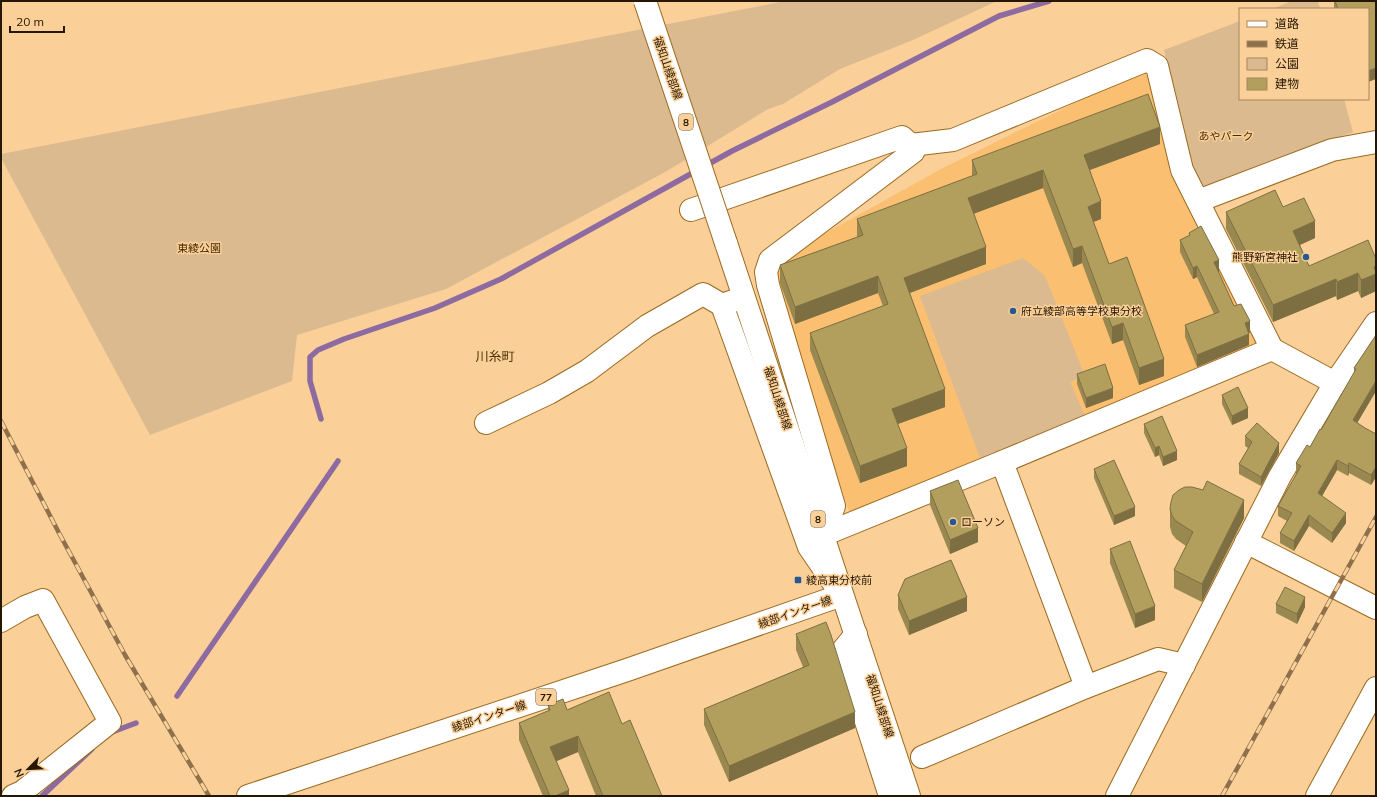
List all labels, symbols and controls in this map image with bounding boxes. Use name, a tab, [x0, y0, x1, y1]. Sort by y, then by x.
scale bar	[10, 8, 64, 34]
legend	[1239, 8, 1369, 100]
text: 20 m	[16, 14, 44, 29]
text: 道路	[1275, 16, 1299, 31]
street label: 福知山綾部線	[651, 35, 685, 101]
text: 鉄道	[1275, 36, 1299, 51]
text: 公園	[1275, 56, 1299, 71]
text: 建物	[1275, 76, 1299, 91]
road number: 8	[679, 114, 693, 130]
park label: あやパーク	[1199, 129, 1254, 143]
park label: 東綾公園	[177, 241, 221, 255]
place label: 熊野新宮神社	[1232, 250, 1298, 264]
marker: 熊野新宮神社	[1301, 252, 1311, 262]
place label: 府立綾部高等学校東分校	[1021, 304, 1142, 318]
marker: 府立綾部高等学校東分校	[1008, 306, 1018, 316]
district label: 川糸町	[475, 348, 515, 364]
street label: 福知山綾部線	[761, 364, 795, 432]
road number: 8	[811, 511, 825, 527]
place label: ローソン	[961, 515, 1005, 529]
marker: ローソン	[948, 517, 958, 527]
place label: 綾高東分校前	[806, 573, 872, 587]
marker: 綾高東分校前	[793, 575, 803, 585]
street label: 綾部インター線	[756, 593, 834, 631]
street label: 福知山綾部線	[863, 672, 897, 740]
road number: 77	[536, 689, 556, 705]
street label: 綾部インター線	[450, 697, 528, 735]
north arrow	[8, 749, 48, 789]
text: N	[11, 766, 27, 780]

